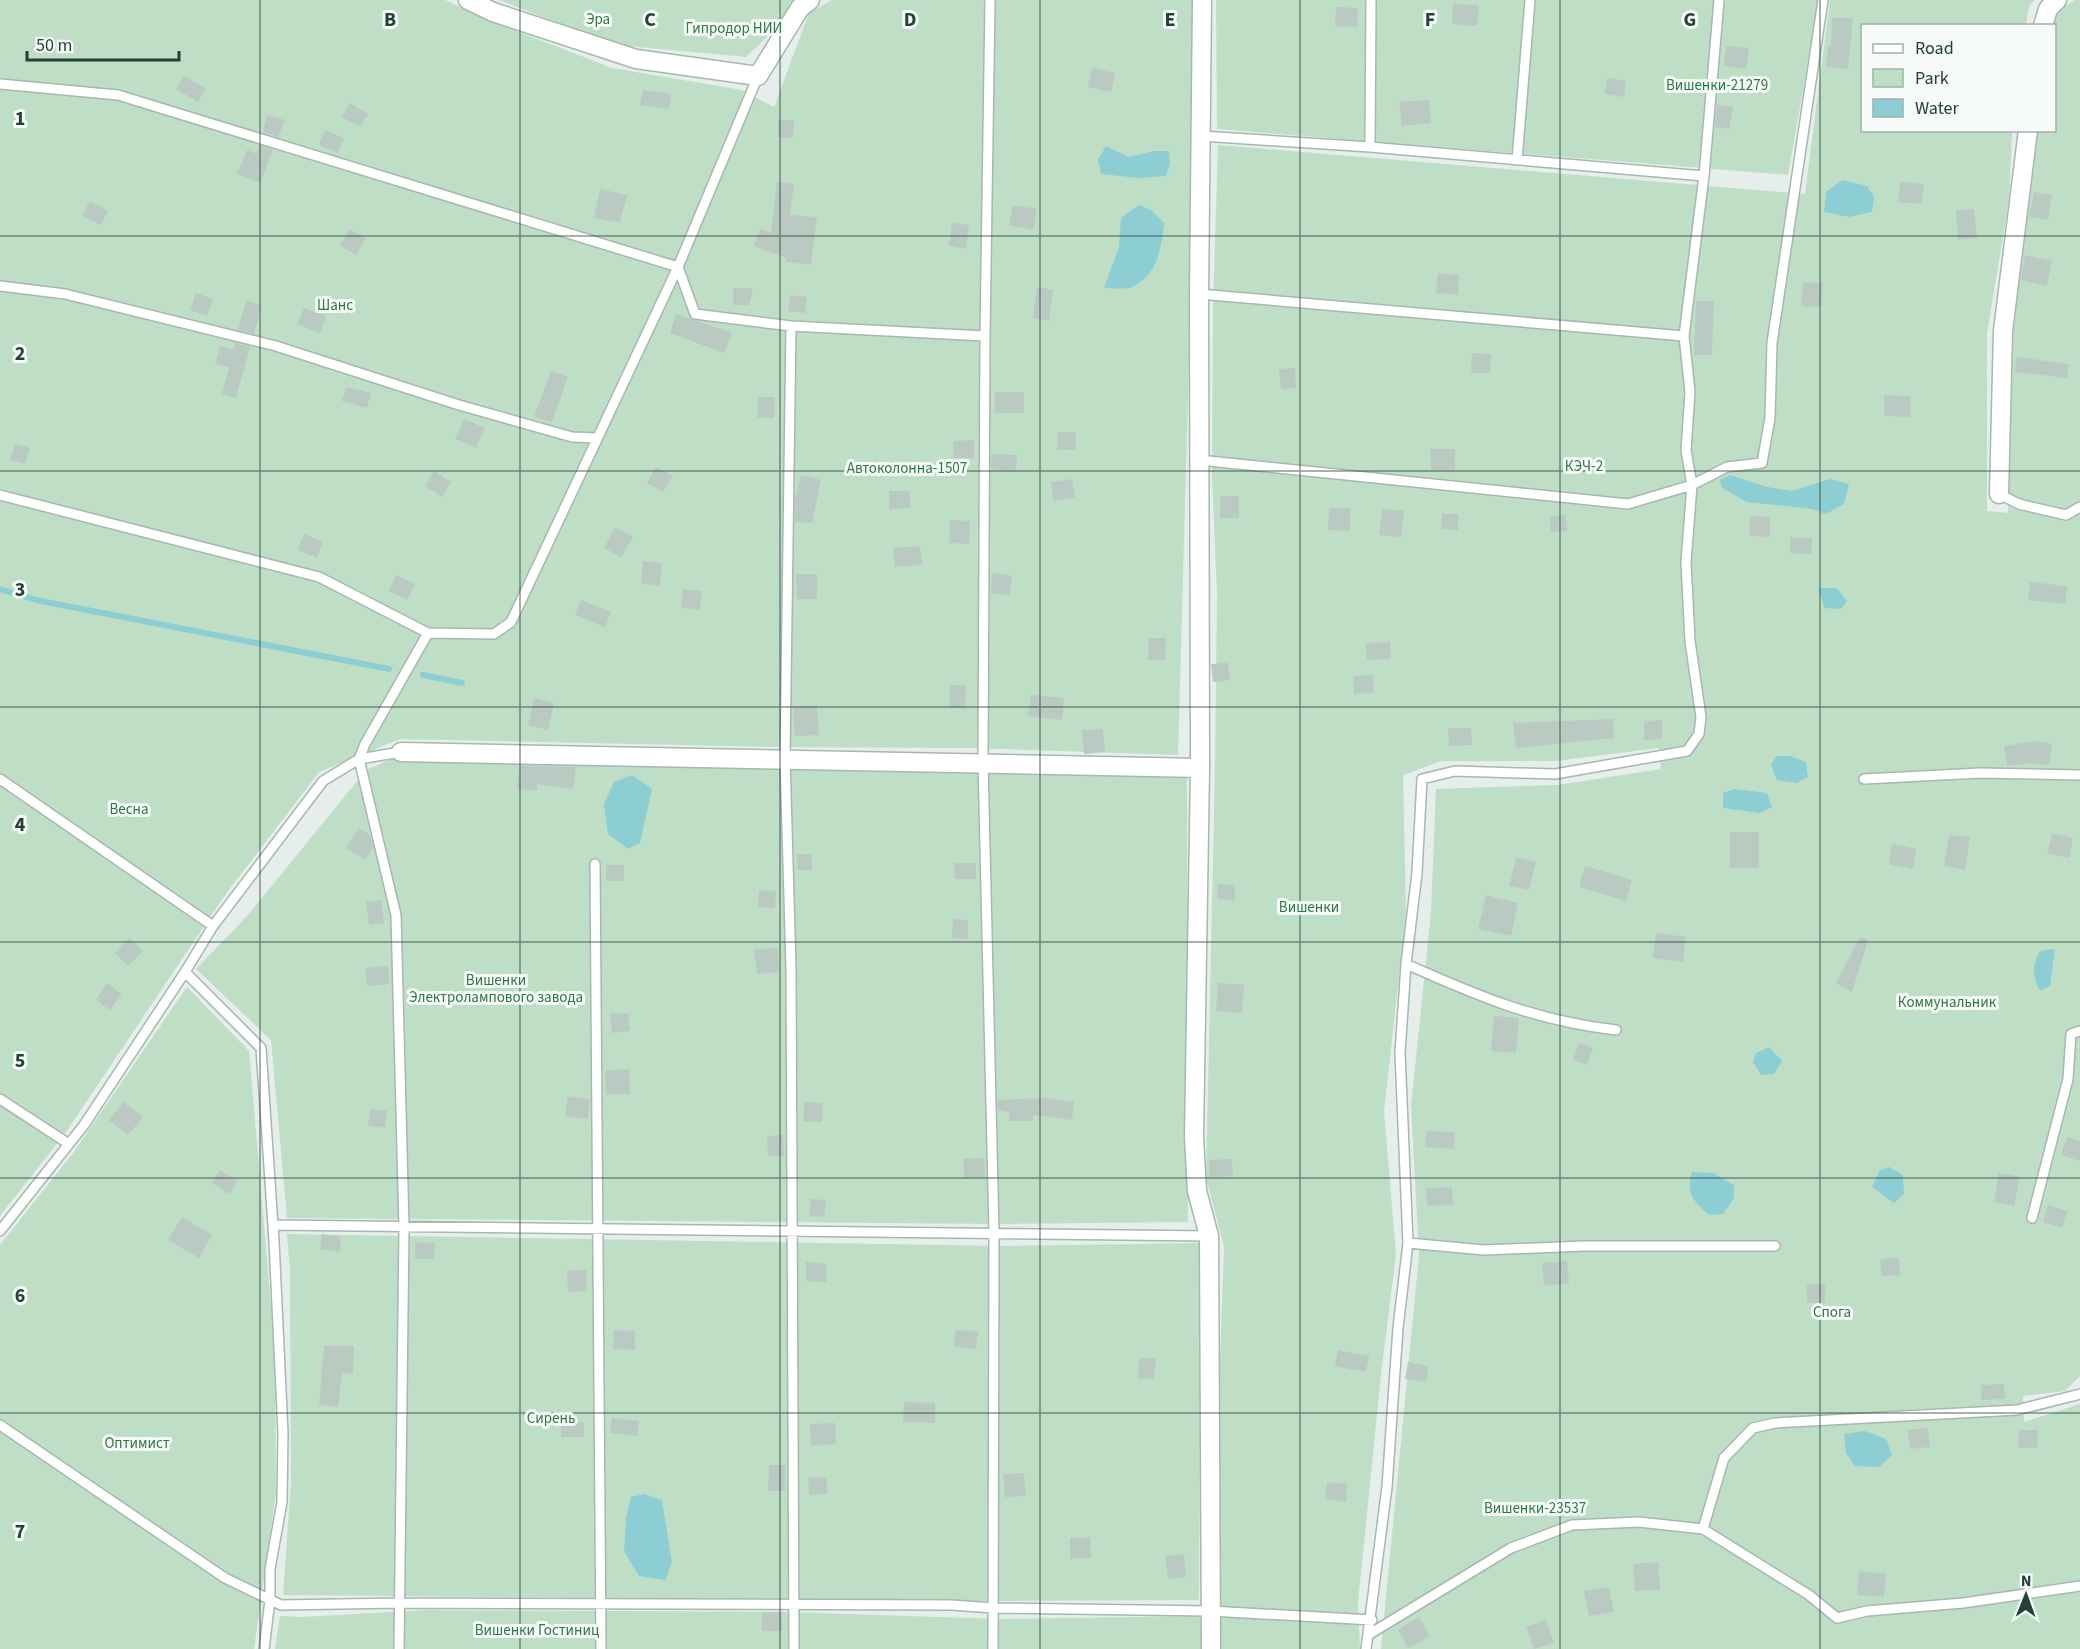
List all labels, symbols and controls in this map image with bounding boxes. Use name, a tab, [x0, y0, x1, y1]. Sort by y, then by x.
text: B	[384, 6, 396, 34]
text: C	[644, 6, 656, 34]
text: D	[904, 6, 916, 34]
text: E	[1165, 6, 1175, 34]
text: F	[1425, 6, 1435, 34]
text: G	[1684, 6, 1696, 34]
park label: Эра	[586, 9, 610, 30]
park label: Гипродор НИИ	[686, 18, 782, 39]
scale bar	[27, 24, 178, 62]
legend	[1861, 24, 2056, 132]
text: 50 m	[36, 33, 72, 58]
text: Road	[1915, 36, 1954, 61]
text: Park	[1915, 66, 1949, 91]
park label: Вишенки-21279	[1666, 75, 1768, 96]
text: Water	[1915, 96, 1959, 121]
text: 1	[15, 105, 25, 133]
park label: Шанс	[317, 295, 353, 316]
text: 2	[15, 340, 25, 368]
park label: КЭЧ-2	[1565, 456, 1603, 477]
park label: Автоколонна-1507	[847, 458, 967, 479]
text: 3	[15, 576, 25, 604]
park label: Весна	[109, 799, 149, 820]
text: 4	[15, 811, 26, 839]
park label: Вишенки	[1279, 897, 1339, 918]
park label: Вишенки Электролампового завода	[409, 970, 583, 1008]
park label: Коммунальник	[1898, 992, 1997, 1013]
text: 5	[15, 1047, 25, 1075]
text: 6	[15, 1282, 25, 1310]
park label: Спога	[1813, 1302, 1851, 1323]
park label: Сирень	[527, 1408, 575, 1429]
park label: Оптимист	[104, 1433, 170, 1454]
park label: Вишенки-23537	[1484, 1498, 1586, 1519]
text: 7	[15, 1518, 25, 1546]
north arrow	[1996, 1565, 2056, 1625]
text: N	[2021, 1570, 2032, 1592]
park label: Вишенки Гостиниц	[475, 1620, 600, 1641]

